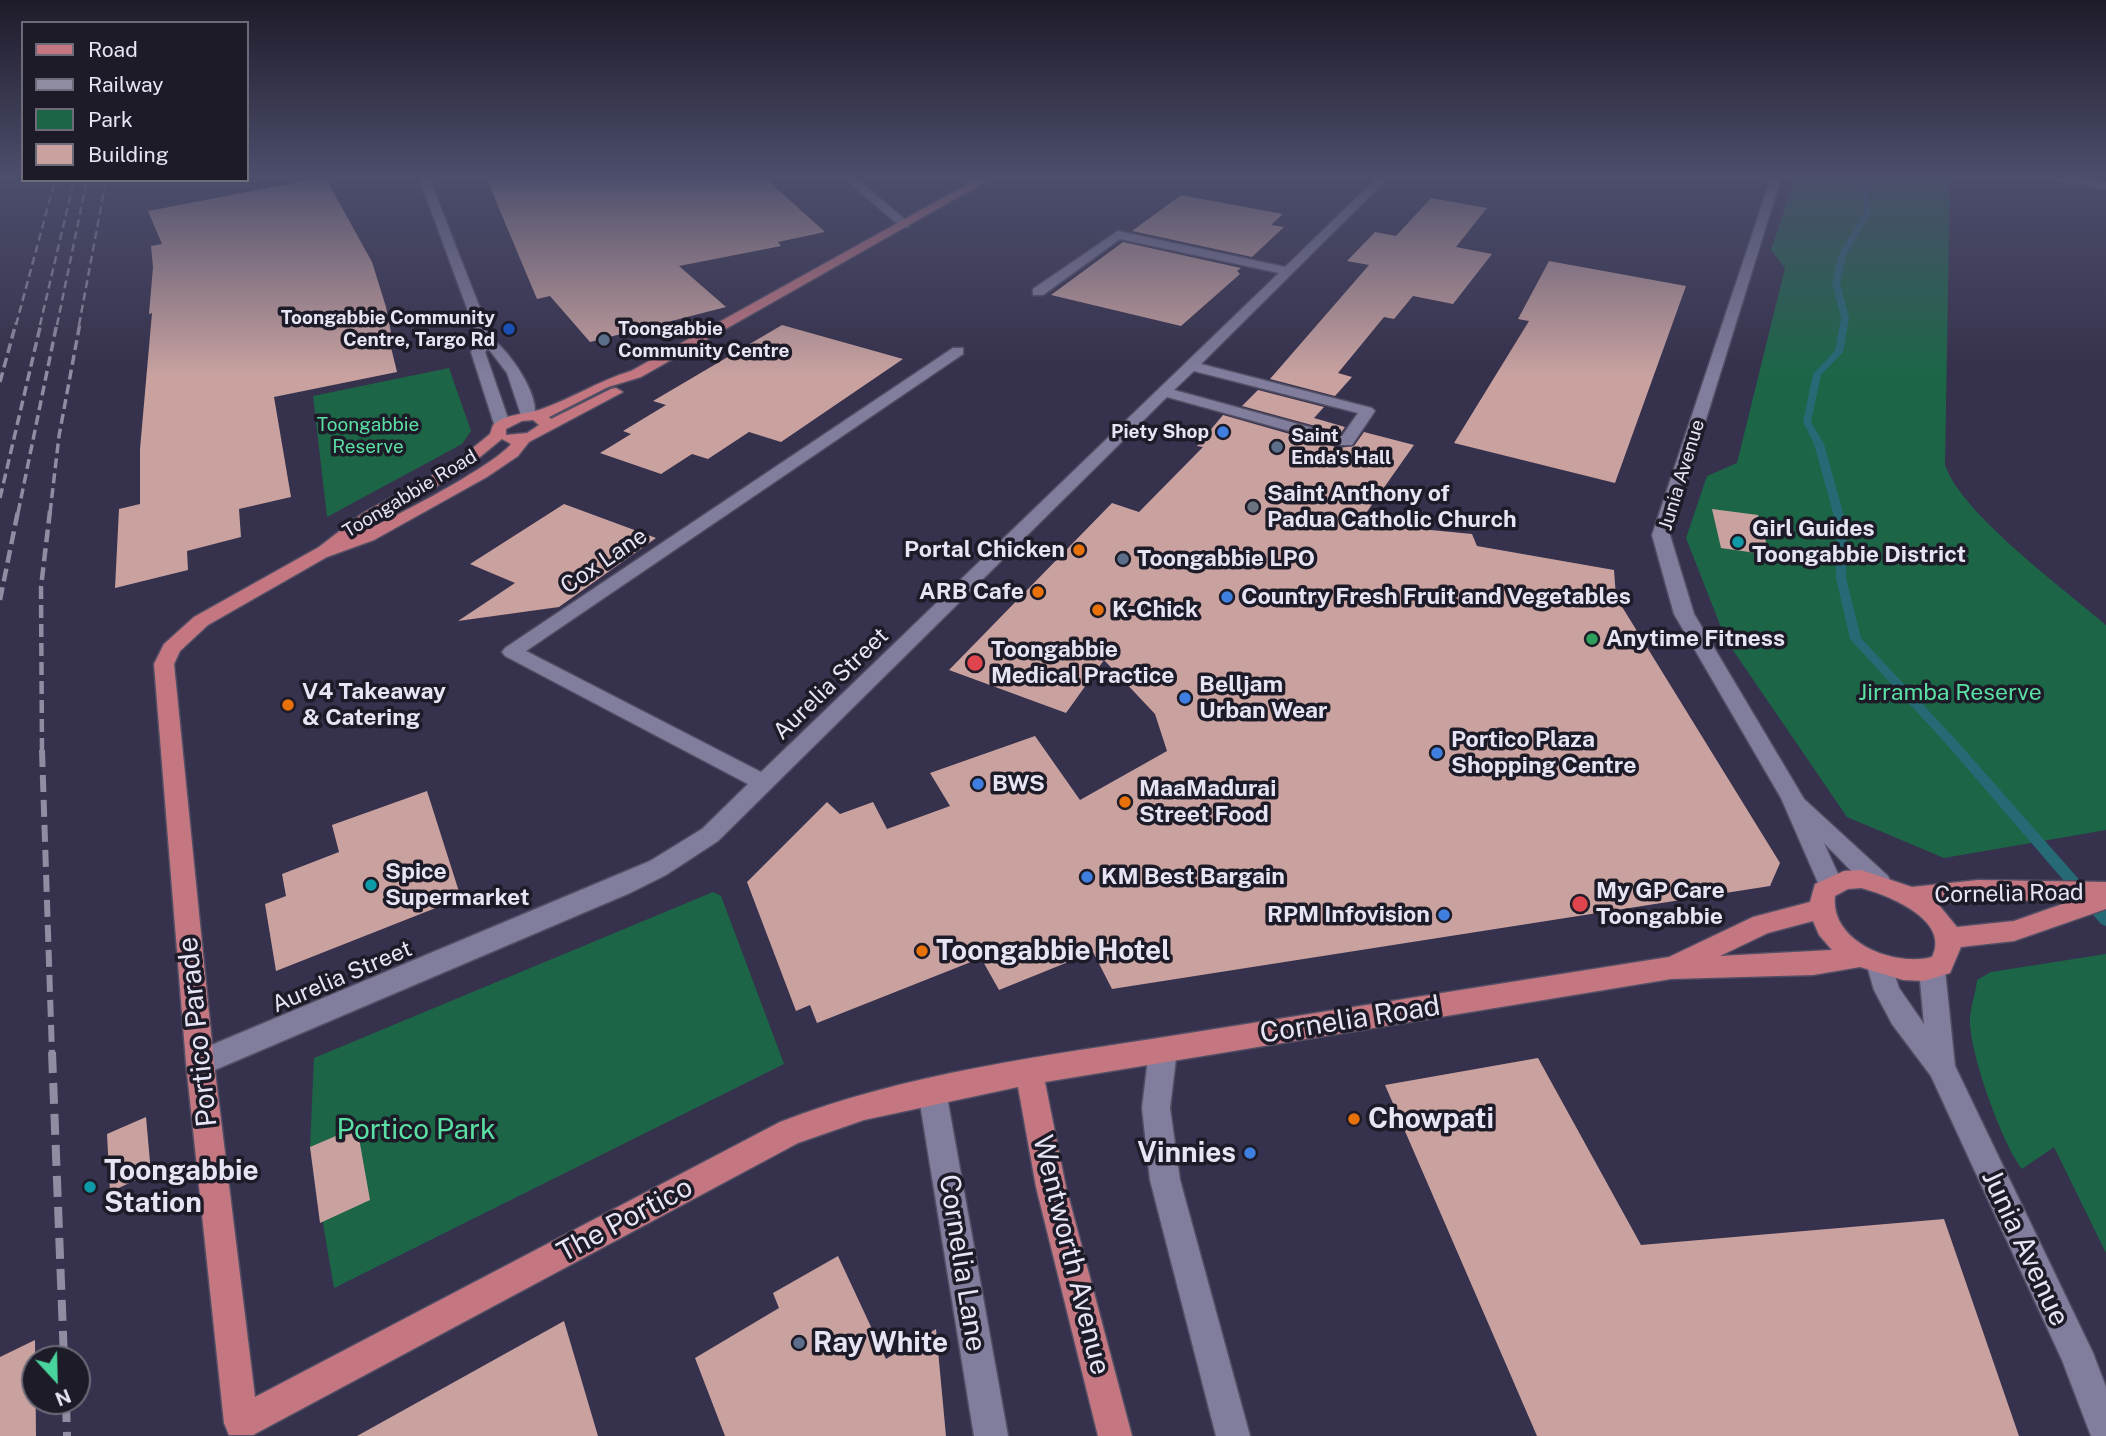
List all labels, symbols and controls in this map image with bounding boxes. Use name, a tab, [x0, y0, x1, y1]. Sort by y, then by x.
legend	[21, 21, 248, 182]
text: Road	[88, 37, 138, 62]
text: Railway	[88, 72, 164, 97]
text: Park	[88, 107, 133, 132]
text: Building	[88, 142, 169, 167]
place label: Toongabbie Community Centre, Targo Rd	[281, 307, 495, 351]
place label: Toongabbie Community Centre	[618, 318, 789, 362]
marker: Toongabbie Community Centre, Targo Rd	[501, 321, 517, 337]
marker: Toongabbie Community Centre	[596, 332, 612, 348]
park label: Toongabbie Reserve	[317, 414, 419, 458]
street label: Junia Avenue	[1654, 417, 1710, 533]
place label: Piety Shop	[1111, 421, 1209, 443]
marker: Piety Shop	[1215, 424, 1231, 440]
place label: Saint Enda's Hall	[1291, 425, 1391, 469]
marker: Saint Enda's Hall	[1269, 439, 1285, 455]
street label: Toongabbie Road	[339, 445, 481, 543]
place label: Saint Anthony of Padua Catholic Church	[1267, 480, 1517, 534]
marker: Saint Anthony of Padua Catholic Church	[1245, 499, 1261, 515]
place label: Girl Guides Toongabbie District	[1752, 515, 1966, 569]
street label: Cox Lane	[555, 522, 653, 600]
marker: Girl Guides Toongabbie District	[1730, 534, 1746, 550]
place label: Portal Chicken	[904, 536, 1065, 564]
marker: Portal Chicken	[1071, 542, 1087, 558]
place label: Toongabbie LPO	[1137, 545, 1315, 573]
marker: Toongabbie LPO	[1115, 551, 1131, 567]
place label: ARB Cafe	[919, 578, 1024, 606]
place label: Country Fresh Fruit and Vegetables	[1241, 583, 1631, 611]
marker: ARB Cafe	[1030, 584, 1046, 600]
marker: Country Fresh Fruit and Vegetables	[1219, 589, 1235, 605]
place label: K-Chick	[1112, 596, 1198, 624]
marker: K-Chick	[1090, 602, 1106, 618]
street label: Aurelia Street	[768, 622, 894, 746]
place label: Anytime Fitness	[1606, 625, 1785, 653]
marker: Anytime Fitness	[1584, 631, 1600, 647]
place label: Toongabbie Medical Practice	[991, 636, 1175, 690]
marker: Toongabbie Medical Practice	[965, 653, 985, 673]
place label: Belljam Urban Wear	[1199, 671, 1328, 725]
place label: V4 Takeaway & Catering	[302, 678, 446, 732]
park label: Jirramba Reserve	[1858, 679, 2042, 707]
marker: Belljam Urban Wear	[1177, 690, 1193, 706]
marker: V4 Takeaway & Catering	[280, 697, 296, 713]
place label: Portico Plaza Shopping Centre	[1451, 726, 1637, 780]
marker: Portico Plaza Shopping Centre	[1429, 745, 1445, 761]
place label: BWS	[992, 770, 1045, 798]
place label: MaaMadurai Street Food	[1139, 775, 1276, 829]
marker: BWS	[970, 776, 986, 792]
marker: MaaMadurai Street Food	[1117, 794, 1133, 810]
place label: Spice Supermarket	[385, 858, 530, 912]
place label: KM Best Bargain	[1101, 863, 1285, 891]
marker: KM Best Bargain	[1079, 869, 1095, 885]
marker: Spice Supermarket	[363, 877, 379, 893]
place label: My GP Care Toongabbie	[1596, 877, 1725, 931]
street label: Cornelia Road	[1934, 879, 2084, 909]
marker: My GP Care Toongabbie	[1570, 894, 1590, 914]
place label: RPM Infovision	[1267, 901, 1430, 929]
marker: RPM Infovision	[1436, 907, 1452, 923]
place label: Toongabbie Hotel	[936, 934, 1170, 968]
street label: Portico Parade	[171, 935, 225, 1129]
street label: Aurelia Street	[268, 935, 416, 1019]
marker: Toongabbie Hotel	[914, 943, 930, 959]
street label: Cornelia Road	[1258, 989, 1442, 1051]
place label: Chowpati	[1368, 1102, 1494, 1136]
marker: Chowpati	[1346, 1111, 1362, 1127]
park label: Portico Park	[336, 1113, 496, 1147]
street label: Wentworth Avenue	[1025, 1132, 1117, 1378]
place label: Vinnies	[1137, 1136, 1236, 1170]
marker: Vinnies	[1242, 1145, 1258, 1161]
place label: Toongabbie Station	[104, 1154, 259, 1220]
street label: Junia Avenue	[1974, 1164, 2076, 1332]
street label: The Portico	[552, 1170, 698, 1270]
street label: Cornelia Lane	[931, 1172, 993, 1354]
marker: Toongabbie Station	[82, 1179, 98, 1195]
place label: Ray White	[813, 1326, 948, 1360]
marker: Ray White	[791, 1335, 807, 1351]
north arrow	[21, 1345, 91, 1415]
text: N	[52, 1385, 74, 1411]

